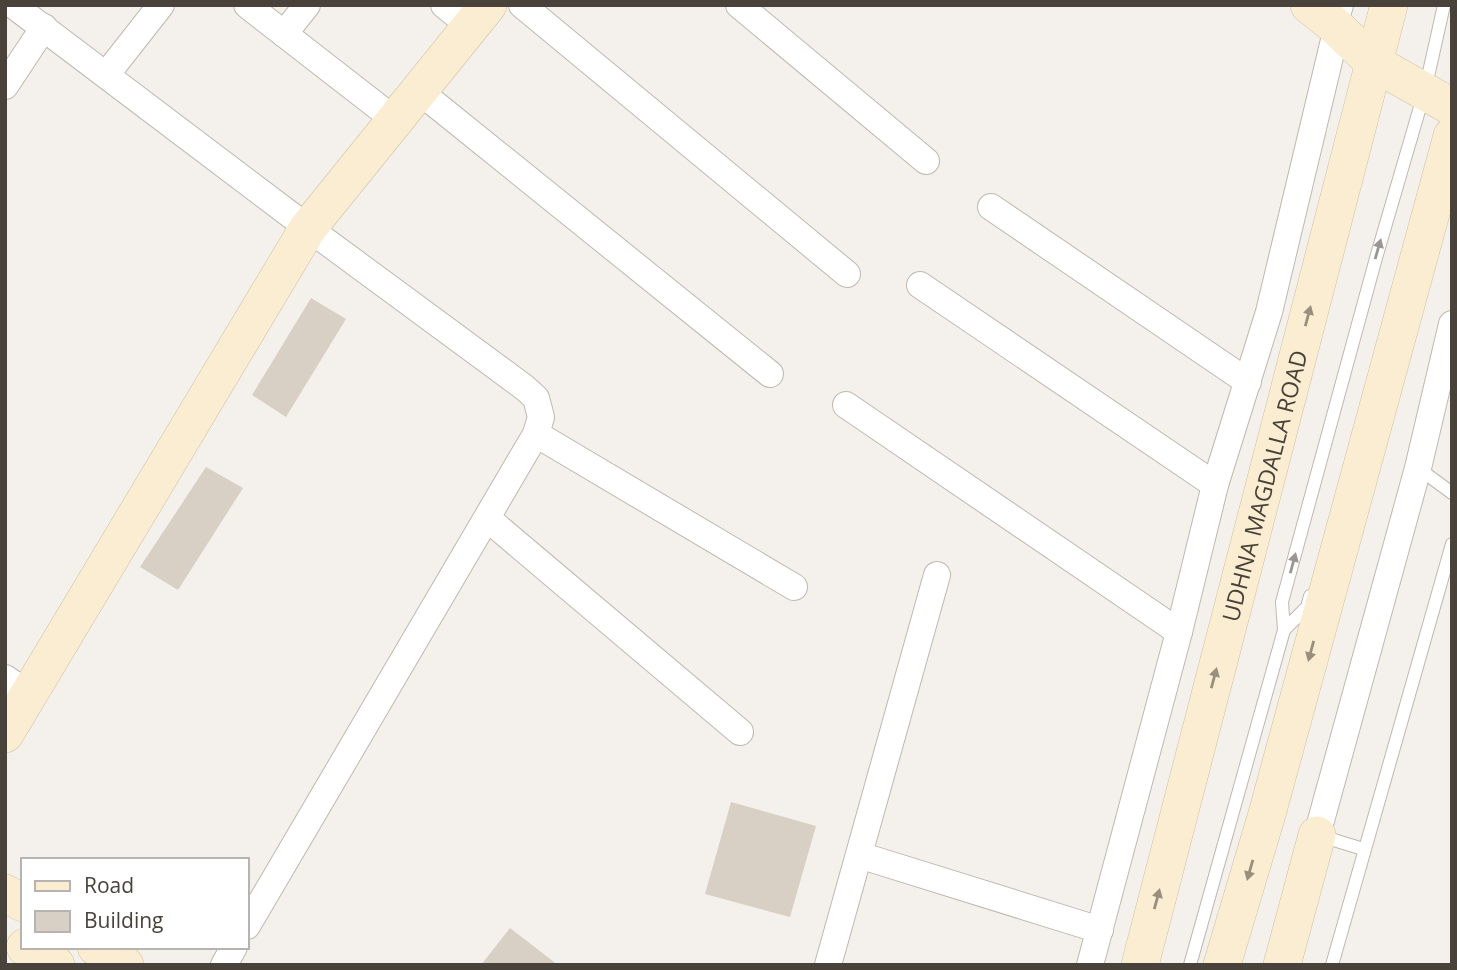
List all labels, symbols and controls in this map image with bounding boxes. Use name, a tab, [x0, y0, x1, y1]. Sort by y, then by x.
one-way arrow	[1374, 239, 1384, 260]
one-way arrow	[1303, 305, 1314, 327]
street label: UDHNA MAGDALLA ROAD	[1214, 347, 1315, 625]
one-way arrow	[1288, 552, 1299, 574]
one-way arrow	[1305, 640, 1316, 662]
one-way arrow	[1209, 667, 1220, 689]
legend	[21, 858, 248, 949]
one-way arrow	[1245, 860, 1255, 881]
text: Road	[84, 871, 134, 899]
one-way arrow	[1152, 888, 1163, 910]
text: Building	[84, 906, 163, 934]

